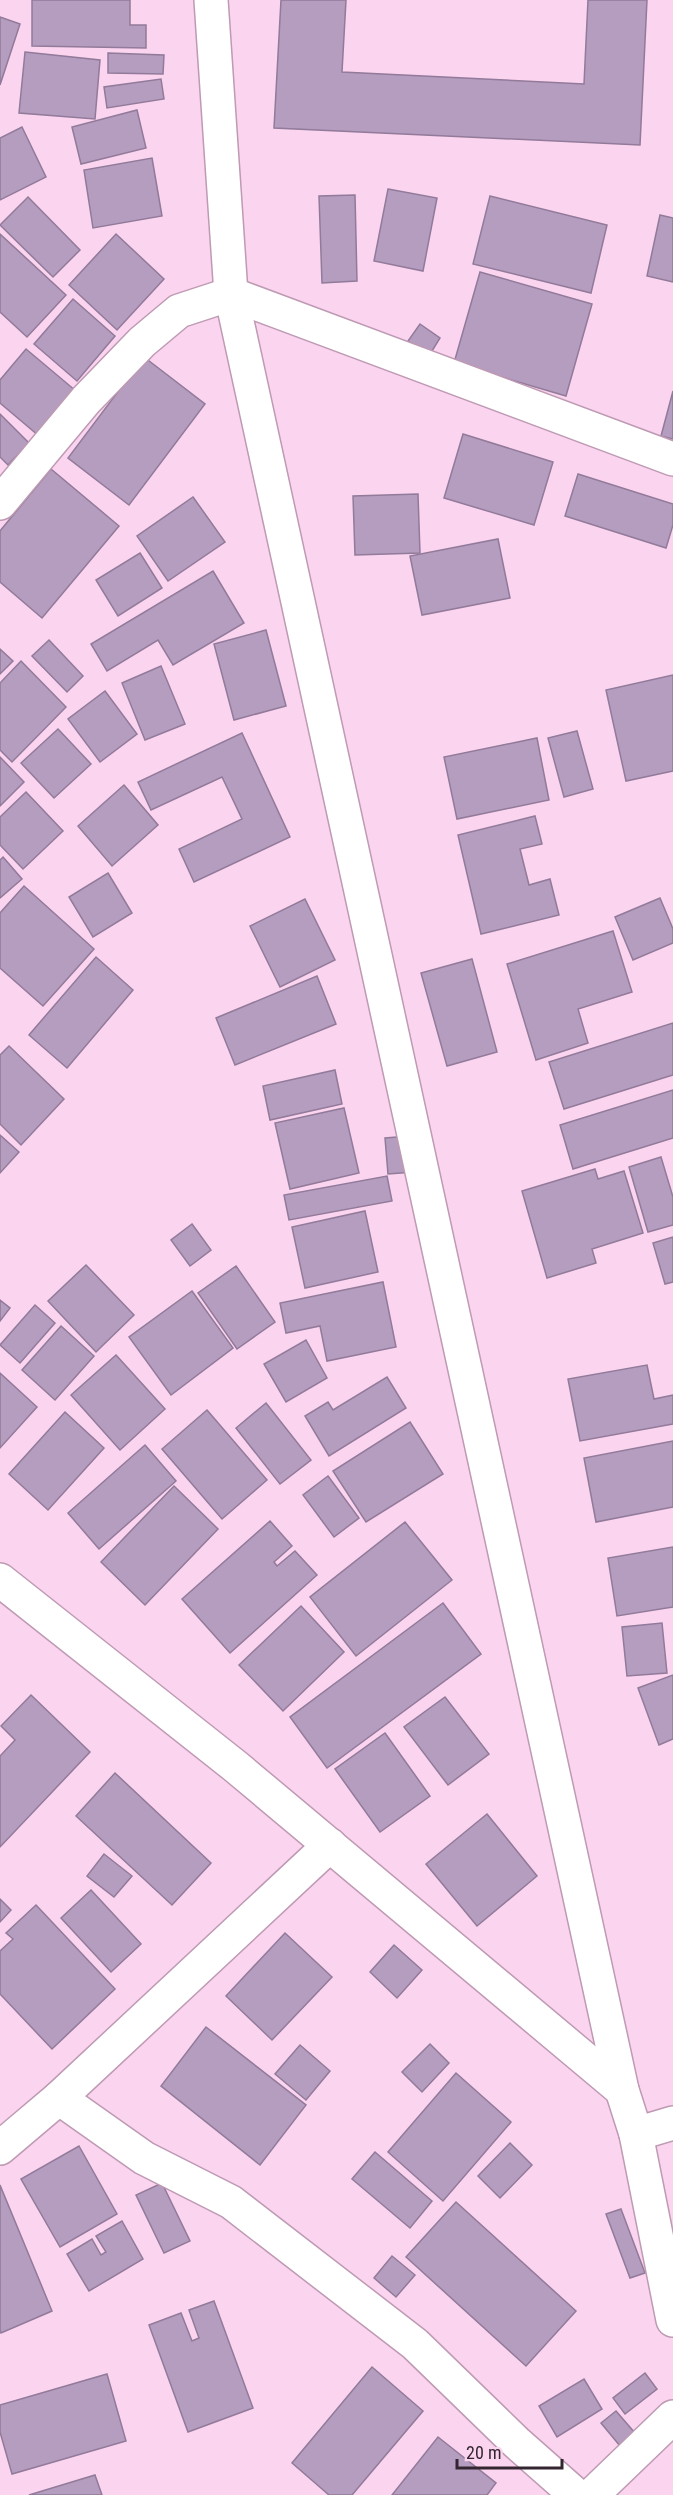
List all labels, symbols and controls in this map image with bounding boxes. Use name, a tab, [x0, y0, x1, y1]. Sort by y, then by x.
scale bar	[457, 2432, 562, 2470]
text: 20 m	[466, 2442, 501, 2463]

